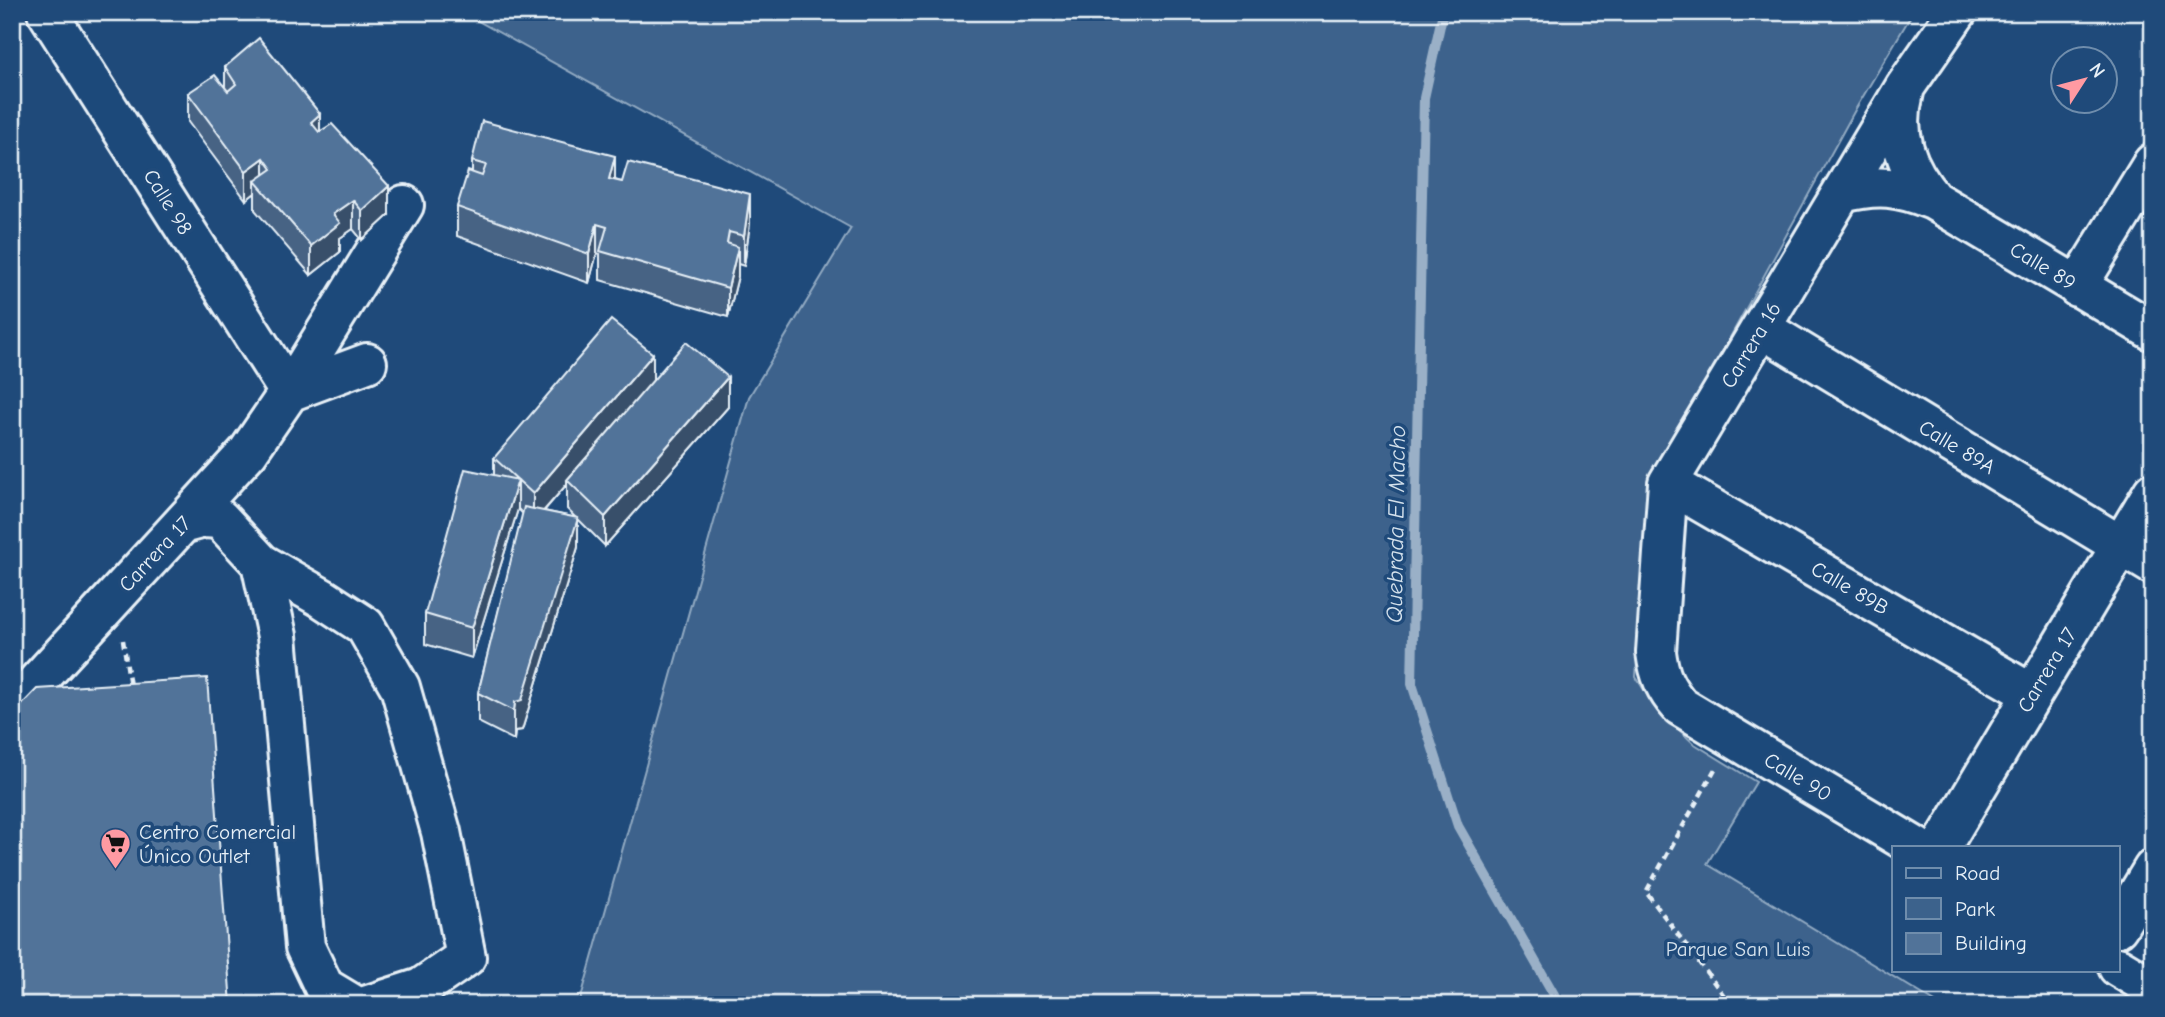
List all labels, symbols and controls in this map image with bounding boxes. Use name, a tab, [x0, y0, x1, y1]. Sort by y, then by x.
north arrow	[2050, 46, 2120, 116]
text: N	[2084, 59, 2109, 82]
street label: Calle 98	[139, 165, 197, 239]
street label: Calle 89	[2006, 237, 2080, 295]
street label: Carrera 16	[1716, 298, 1786, 392]
street label: Calle 89A	[1915, 415, 1999, 479]
water label: Quebrada El Macho	[1381, 425, 1411, 623]
street label: Carrera 17	[114, 511, 196, 597]
street label: Calle 89B	[1807, 556, 1893, 620]
street label: Carrera 17	[2012, 623, 2082, 717]
street label: Calle 90	[1760, 748, 1836, 806]
place label: Centro Comercial Único Outlet	[139, 820, 296, 868]
supermarket icon: Centro Comercial Único Outlet	[99, 827, 133, 871]
legend	[1892, 846, 2120, 972]
text: Road	[1955, 861, 2000, 885]
text: Park	[1955, 897, 1995, 921]
text: Building	[1955, 931, 2027, 955]
park label: Parque San Luis	[1666, 937, 1810, 961]

